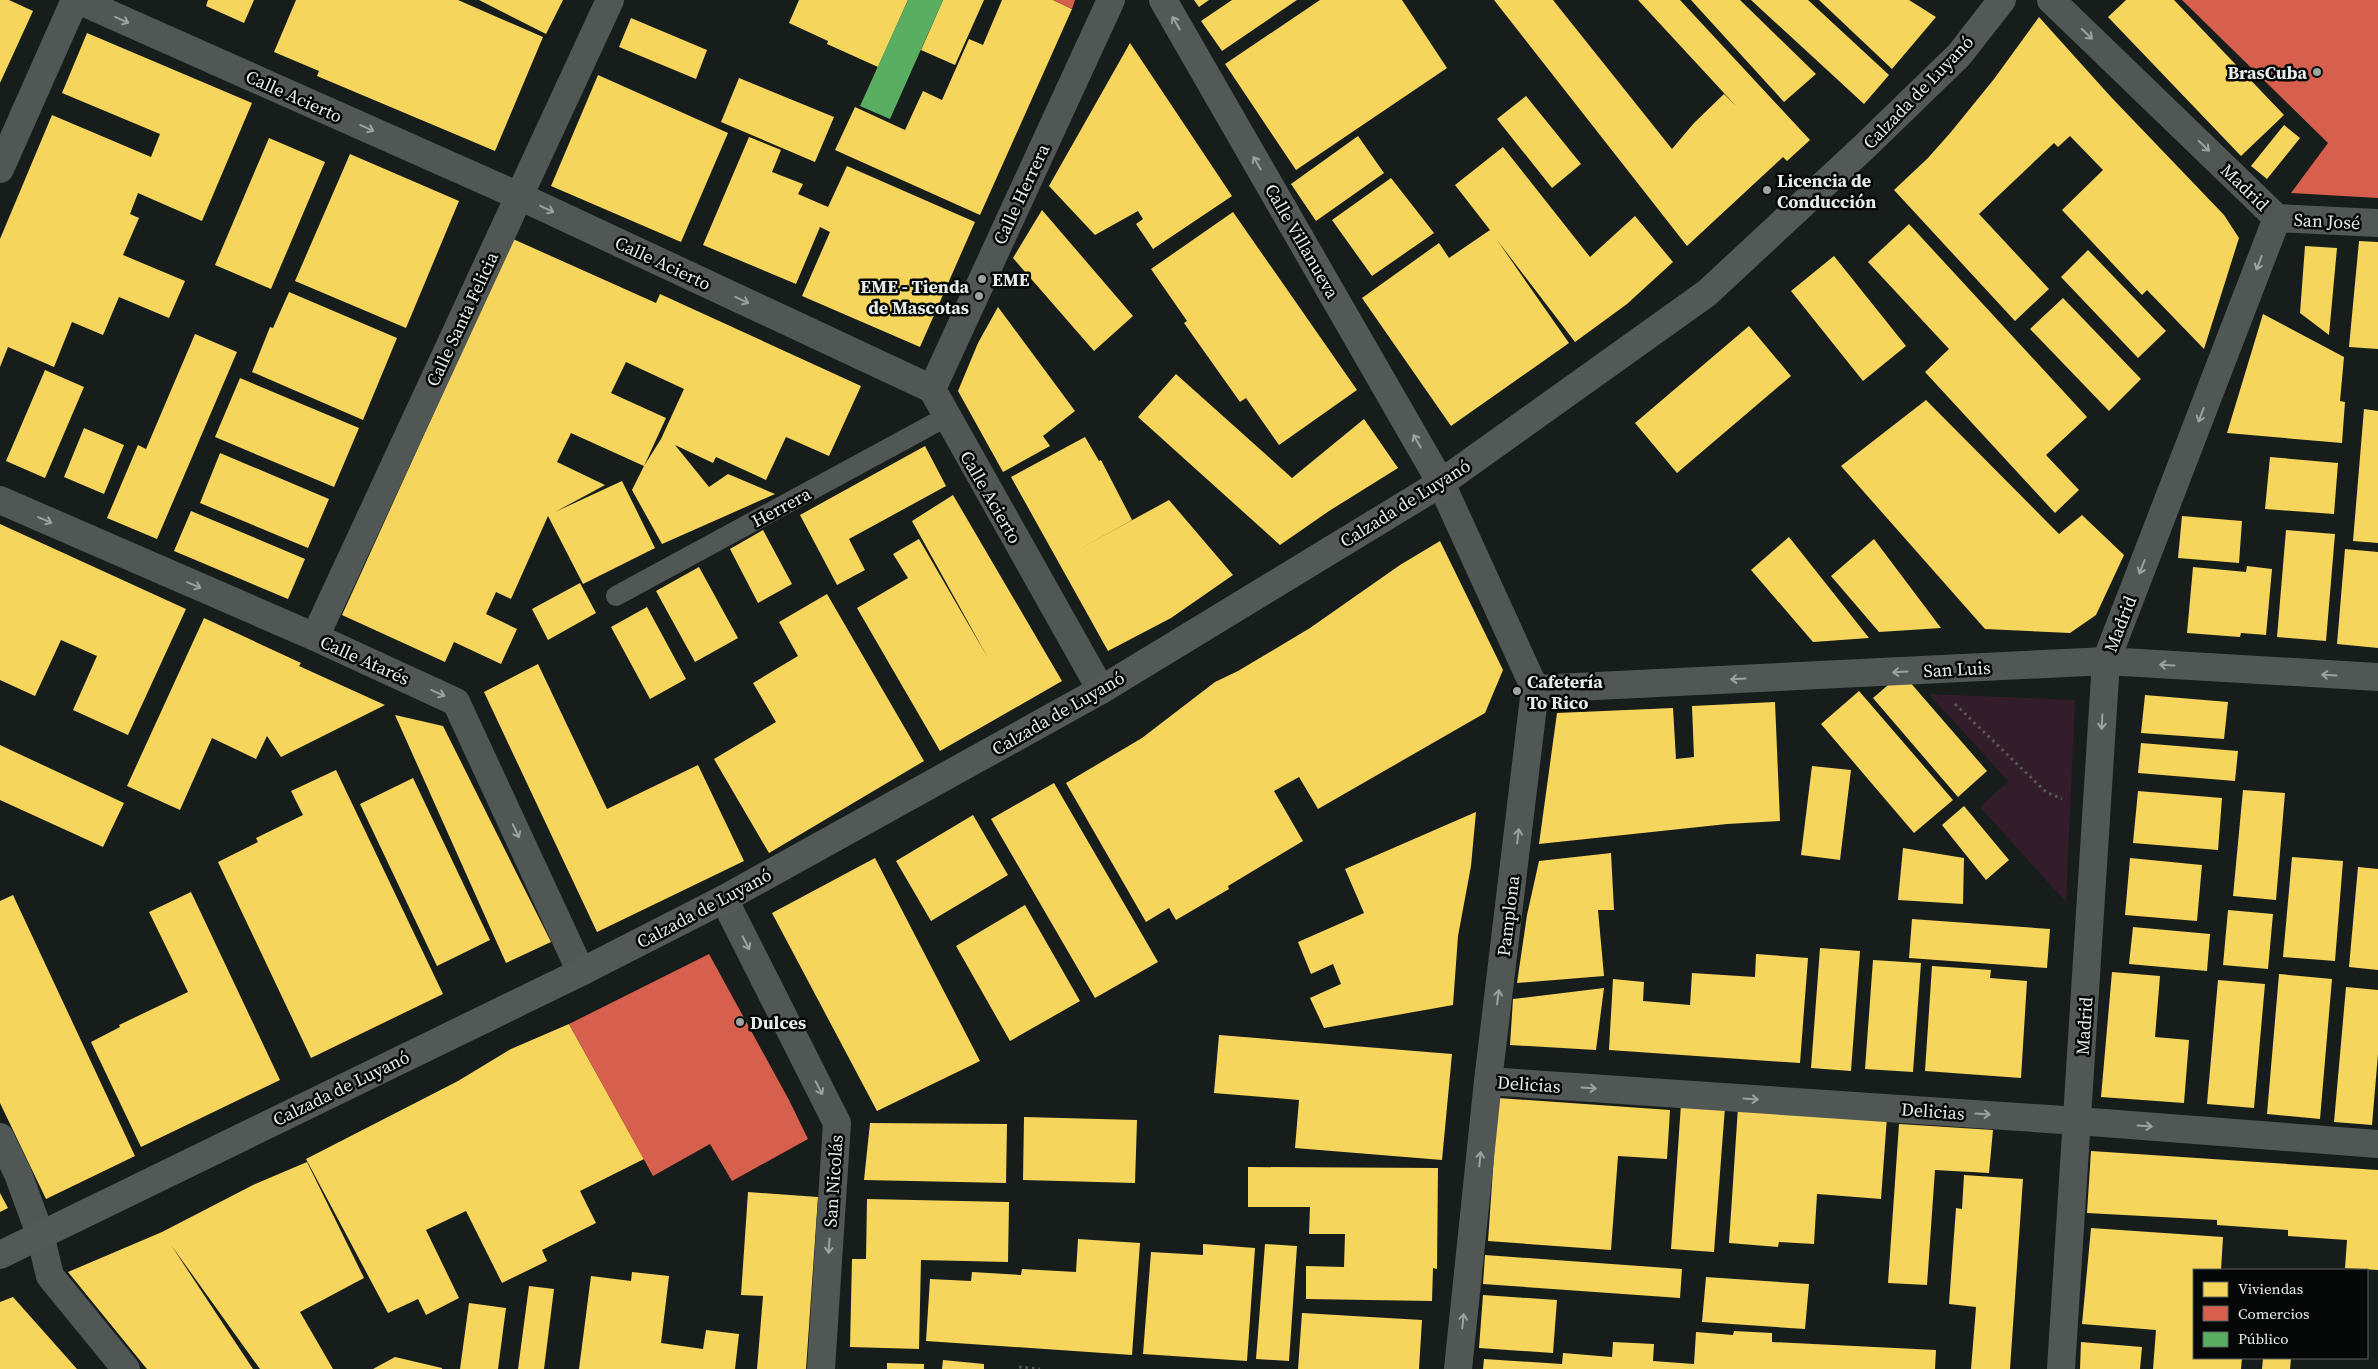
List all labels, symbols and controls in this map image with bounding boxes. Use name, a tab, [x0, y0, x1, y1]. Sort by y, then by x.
one-way arrow	[114, 15, 129, 25]
one-way arrow	[1171, 15, 1181, 30]
one-way arrow	[2080, 28, 2093, 40]
street label: Calzada de Luyanó	[1857, 29, 1979, 154]
place label: BrasCuba	[2227, 60, 2307, 85]
street label: Calle Acierto	[242, 64, 346, 128]
marker: BrasCuba	[2311, 66, 2323, 78]
one-way arrow	[359, 124, 374, 134]
street label: Calle Herrera	[987, 139, 1056, 248]
one-way arrow	[2198, 140, 2210, 152]
one-way arrow	[1252, 157, 1262, 171]
street label: Madrid	[2215, 158, 2275, 216]
place label: Licencia de Conducción	[1777, 168, 1876, 214]
street label: Calle Villanueva	[1259, 179, 1345, 304]
marker: Licencia de Conducción	[1761, 184, 1773, 196]
one-way arrow	[539, 204, 554, 214]
street label: San José	[2293, 207, 2361, 235]
street label: Calle Acierto	[611, 230, 715, 296]
street label: Calle Santa Felicia	[420, 247, 504, 390]
one-way arrow	[2254, 256, 2263, 271]
place label: EME	[992, 267, 1030, 292]
marker: EME	[976, 273, 988, 285]
place label: EME - Tienda de Mascotas	[860, 274, 969, 320]
marker: EME - Tienda de Mascotas	[973, 290, 985, 302]
one-way arrow	[734, 295, 749, 305]
one-way arrow	[2196, 407, 2205, 422]
one-way arrow	[1412, 434, 1422, 448]
street label: Calle Acierto	[954, 446, 1028, 548]
street label: Calzada de Luyanó	[1335, 453, 1475, 553]
street label: Herrera	[747, 481, 816, 533]
one-way arrow	[37, 515, 52, 525]
one-way arrow	[2137, 559, 2147, 574]
one-way arrow	[186, 580, 201, 590]
street label: Madrid	[2098, 592, 2142, 656]
street label: Calle Atarés	[316, 629, 414, 691]
street label: San Luis	[1923, 655, 1991, 683]
one-way arrow	[2159, 660, 2175, 669]
street label: Calzada de Luyanó	[987, 665, 1129, 761]
one-way arrow	[1892, 667, 1908, 676]
place label: Cafetería To Rico	[1527, 669, 1603, 715]
one-way arrow	[2322, 670, 2338, 679]
one-way arrow	[1730, 675, 1746, 684]
marker: Cafetería To Rico	[1511, 685, 1523, 697]
one-way arrow	[430, 689, 445, 699]
one-way arrow	[2098, 714, 2107, 730]
one-way arrow	[512, 823, 521, 838]
one-way arrow	[1513, 828, 1523, 844]
street label: Calzada de Luyanó	[632, 862, 776, 954]
street label: Pamplona	[1491, 873, 1525, 958]
one-way arrow	[741, 935, 751, 950]
one-way arrow	[1493, 990, 1503, 1006]
street label: Madrid	[2069, 996, 2099, 1056]
place label: Dulces	[750, 1010, 806, 1035]
marker: Dulces	[734, 1016, 746, 1028]
street label: Calzada de Luyanó	[268, 1044, 414, 1132]
street label: Delicias	[1496, 1069, 1562, 1099]
one-way arrow	[814, 1080, 824, 1095]
one-way arrow	[1581, 1083, 1597, 1092]
one-way arrow	[1743, 1094, 1759, 1103]
street label: Delicias	[1900, 1096, 1966, 1126]
one-way arrow	[1975, 1110, 1991, 1119]
one-way arrow	[2137, 1121, 2153, 1131]
street label: San Nicolás	[817, 1134, 849, 1228]
one-way arrow	[1475, 1151, 1485, 1167]
one-way arrow	[824, 1237, 833, 1253]
legend	[2193, 1269, 2368, 1359]
text: Viviendas	[2238, 1278, 2303, 1299]
text: Comercios	[2238, 1303, 2310, 1324]
one-way arrow	[1458, 1313, 1468, 1329]
text: Público	[2238, 1328, 2289, 1349]

